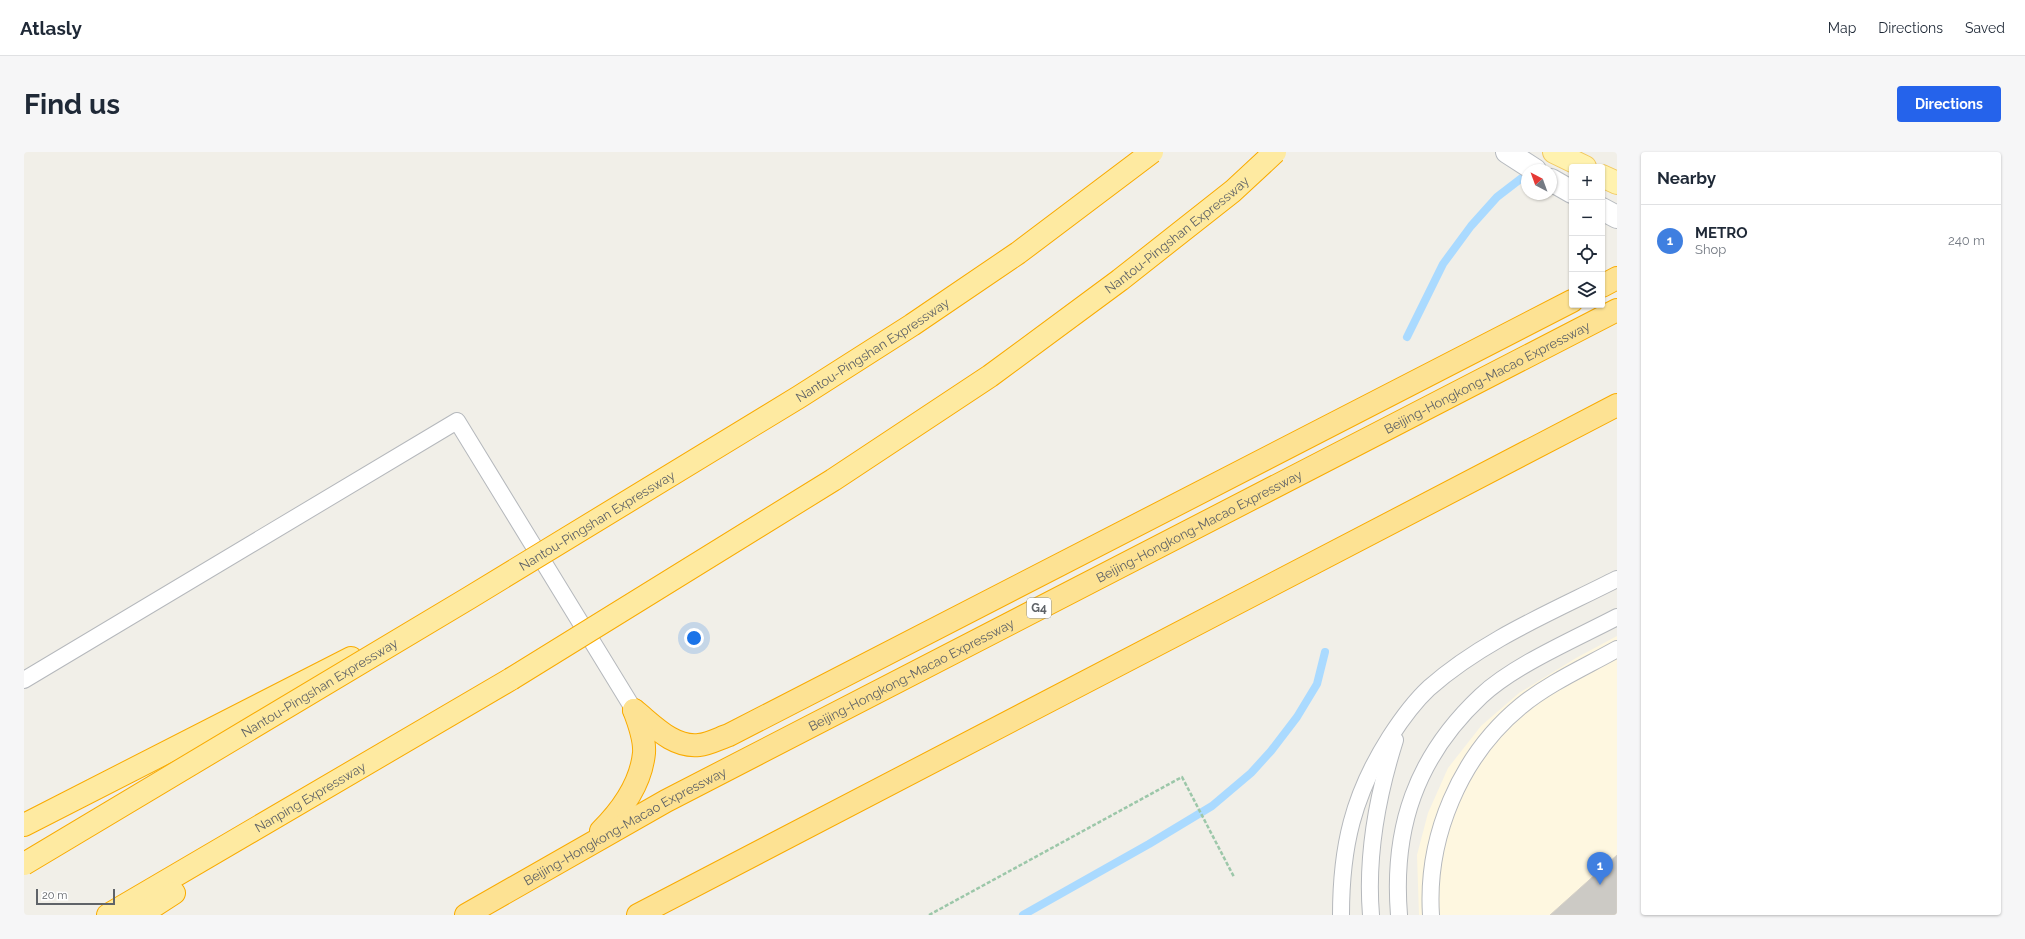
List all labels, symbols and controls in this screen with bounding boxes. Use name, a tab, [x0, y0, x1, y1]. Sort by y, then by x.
text: Atlasly	[20, 17, 82, 39]
text: Map	[1828, 20, 1856, 36]
text: Directions	[1878, 20, 1943, 36]
text: Saved	[1965, 20, 2005, 36]
button: Directions	[1897, 86, 2001, 122]
text: Find us	[24, 88, 120, 121]
north arrow	[1521, 164, 1557, 200]
map controls	[1569, 164, 1605, 308]
button: +	[1569, 164, 1605, 200]
text: Nearby	[1657, 168, 1716, 188]
street label: Nantou-Pingshan Expressway	[1102, 173, 1252, 297]
button: −	[1569, 200, 1605, 236]
text: METRO	[1695, 224, 1748, 242]
text: 1	[1667, 233, 1673, 248]
text: 240 m	[1948, 233, 1985, 248]
button: locate	[1569, 236, 1605, 272]
text: Shop	[1695, 242, 1726, 257]
button: layers	[1569, 272, 1605, 308]
street label: Nantou-Pingshan Expressway	[793, 295, 952, 405]
street label: Beijing-Hongkong-Macao Expressway	[1382, 318, 1592, 437]
street label: Beijing-Hongkong-Macao Expressway	[1094, 467, 1305, 586]
street label: Nantou-Pingshan Expressway	[516, 468, 678, 574]
road number: G4	[1027, 598, 1051, 618]
street label: Beijing-Hongkong-Macao Expressway	[806, 616, 1017, 734]
your location	[684, 628, 704, 648]
street label: Nantou-Pingshan Expressway	[239, 635, 400, 740]
street label: Nanping Expressway	[252, 759, 368, 835]
street label: Beijing-Hongkong-Macao Expressway	[521, 764, 729, 889]
pin: 1	[1587, 852, 1613, 885]
scale bar	[36, 887, 115, 906]
text: 20 m	[42, 889, 67, 902]

